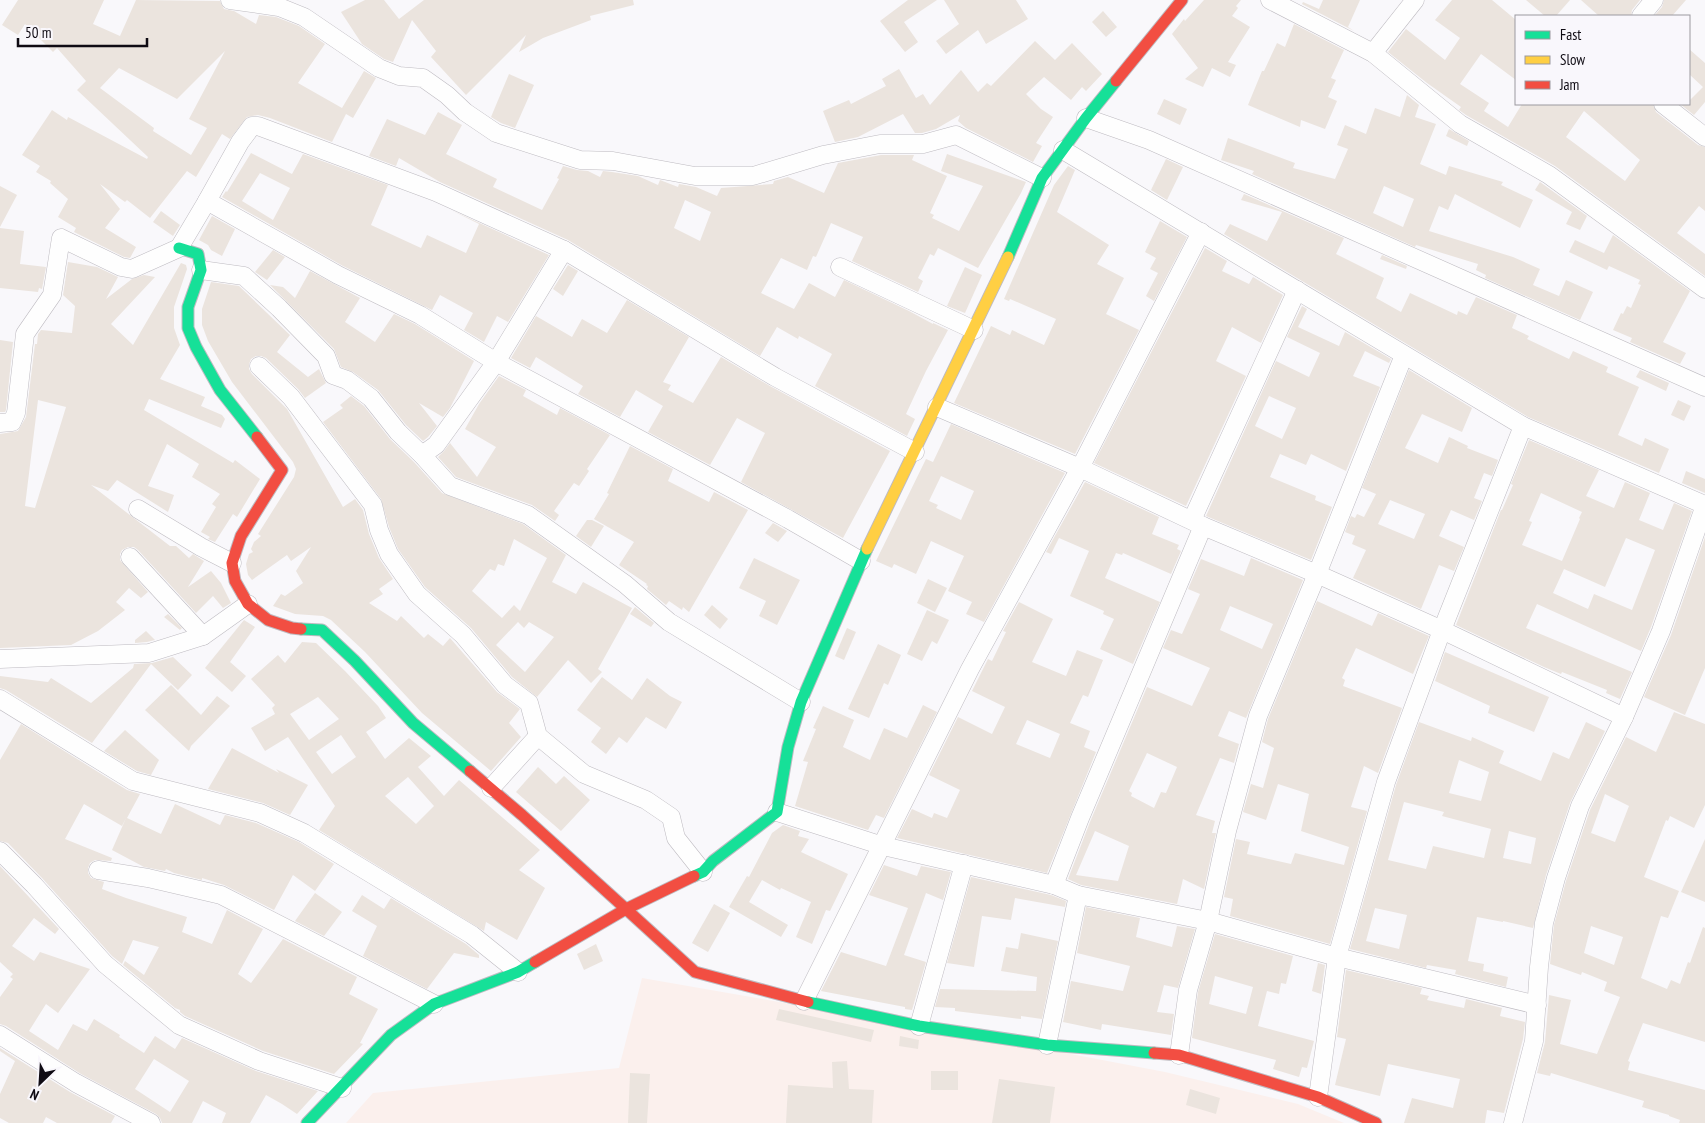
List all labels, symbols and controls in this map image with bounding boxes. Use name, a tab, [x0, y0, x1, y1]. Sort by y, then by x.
scale bar	[18, 15, 146, 47]
legend	[1515, 15, 1690, 105]
text: 50 m	[25, 23, 51, 42]
text: Fast	[1560, 25, 1581, 44]
text: Slow	[1560, 50, 1585, 69]
text: Jam	[1559, 75, 1579, 94]
north arrow	[15, 1058, 65, 1108]
text: N	[27, 1085, 42, 1105]

